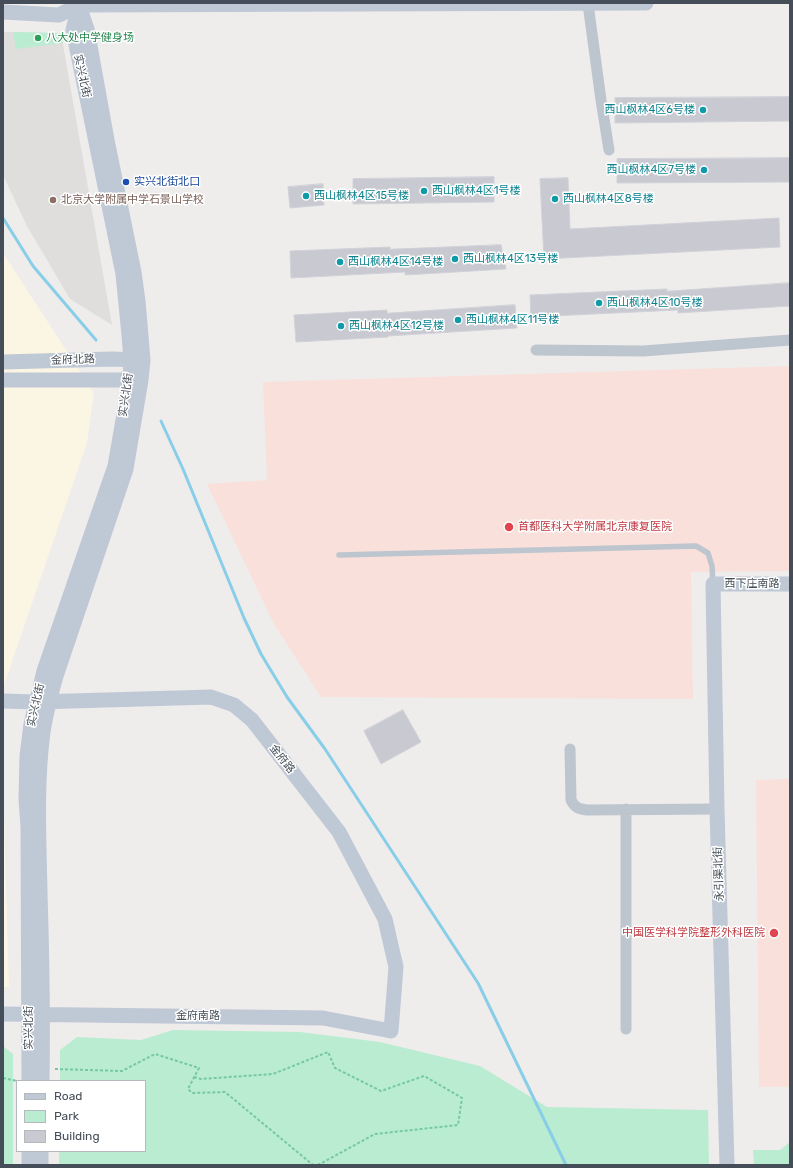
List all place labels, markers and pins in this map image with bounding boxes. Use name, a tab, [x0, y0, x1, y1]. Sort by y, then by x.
place label: 八大处中学健身场	[46, 31, 134, 45]
marker: 八大处中学健身场	[33, 33, 43, 43]
place label: 西山枫林4区6号楼	[605, 103, 695, 117]
marker: 西山枫林4区6号楼	[698, 105, 708, 115]
place label: 西山枫林4区7号楼	[607, 163, 696, 177]
marker: 西山枫林4区7号楼	[699, 165, 709, 175]
place label: 实兴北街北口	[134, 175, 200, 189]
marker: 实兴北街北口	[121, 177, 131, 187]
place label: 西山枫林4区1号楼	[432, 184, 521, 198]
marker: 西山枫林4区1号楼	[419, 186, 429, 196]
place label: 西山枫林4区15号楼	[314, 189, 409, 203]
marker: 西山枫林4区15号楼	[301, 191, 311, 201]
place label: 西山枫林4区8号楼	[563, 192, 654, 206]
place label: 北京大学附属中学石景山学校	[61, 193, 204, 207]
marker: 西山枫林4区8号楼	[550, 194, 560, 204]
marker: 北京大学附属中学石景山学校	[48, 195, 58, 205]
place label: 西山枫林4区13号楼	[463, 252, 558, 266]
marker: 西山枫林4区13号楼	[450, 254, 460, 264]
place label: 西山枫林4区14号楼	[348, 255, 443, 269]
marker: 西山枫林4区14号楼	[335, 257, 345, 267]
place label: 西山枫林4区10号楼	[607, 296, 703, 310]
marker: 西山枫林4区10号楼	[594, 298, 604, 308]
place label: 西山枫林4区11号楼	[466, 313, 559, 327]
marker: 西山枫林4区11号楼	[453, 315, 463, 325]
place label: 西山枫林4区12号楼	[349, 319, 444, 333]
marker: 西山枫林4区12号楼	[336, 321, 346, 331]
place label: 首都医科大学附属北京康复医院	[518, 520, 672, 534]
marker: 首都医科大学附属北京康复医院	[503, 521, 515, 533]
place label: 中国医学科学院整形外科医院	[622, 926, 765, 940]
marker: 中国医学科学院整形外科医院	[768, 927, 780, 939]

